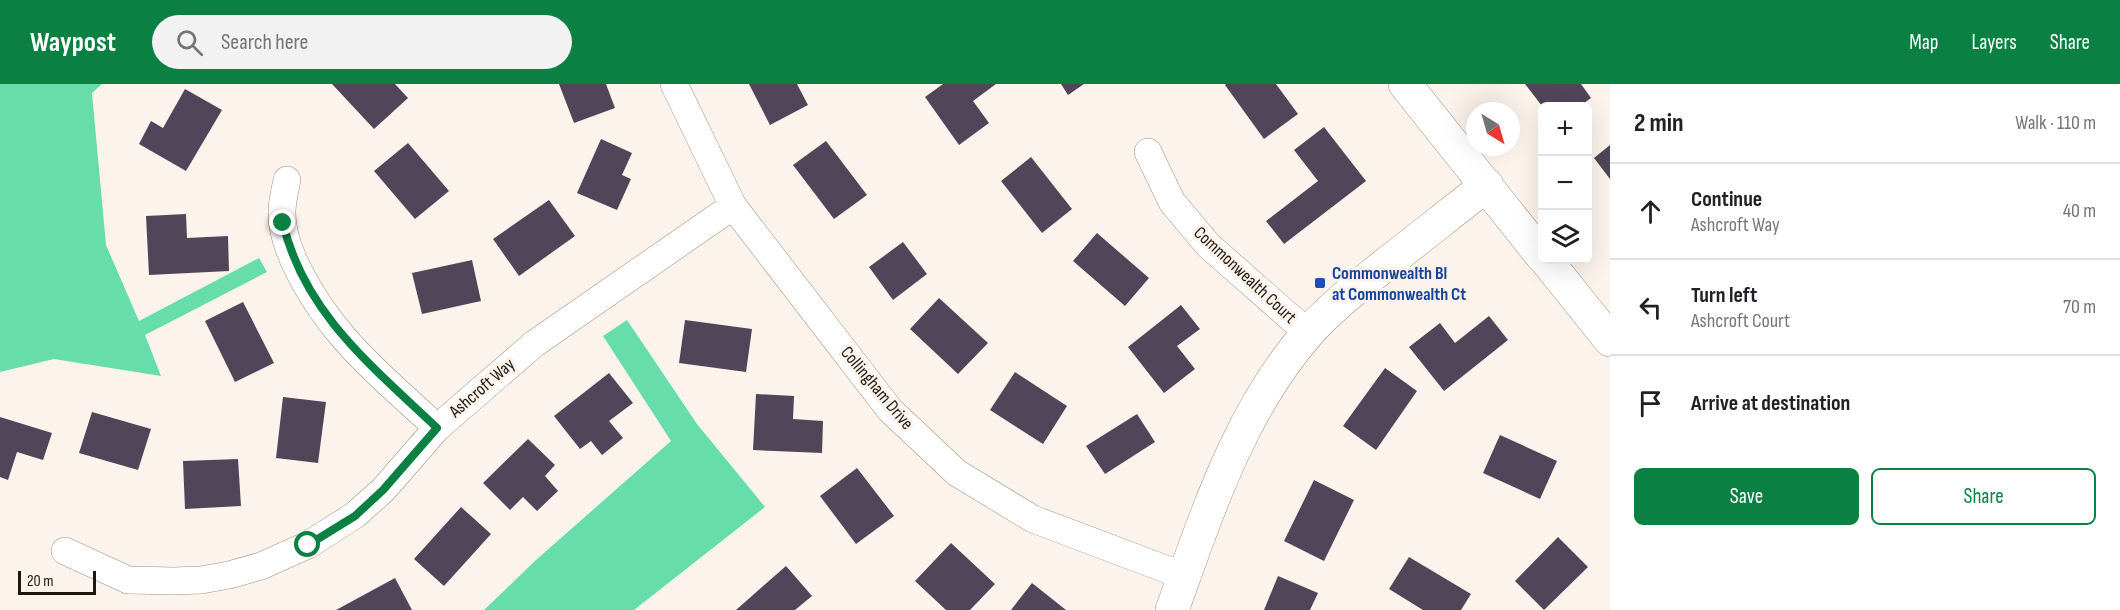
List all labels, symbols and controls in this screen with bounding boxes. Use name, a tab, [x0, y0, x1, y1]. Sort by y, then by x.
search box	[152, 15, 572, 69]
text: Waypost	[30, 26, 116, 59]
icon: search	[173, 26, 206, 59]
text: Search here	[221, 29, 308, 56]
text: Map	[1909, 30, 1938, 55]
text: Layers	[1971, 30, 2017, 55]
text: Share	[2050, 30, 2090, 55]
north arrow	[1466, 102, 1520, 156]
map controls	[1538, 102, 1592, 264]
button: +	[1538, 102, 1592, 156]
text: 2 min	[1634, 108, 1684, 139]
text: Walk · 110 m	[2015, 111, 2096, 135]
button: −	[1538, 156, 1592, 210]
text: Continue	[1691, 186, 1762, 213]
icon: ahead	[1634, 195, 1667, 228]
text: 40 m	[2063, 199, 2096, 223]
route end	[269, 209, 295, 235]
button: layers	[1538, 210, 1592, 264]
text: Ashcroft Way	[1691, 213, 1780, 237]
street label: Commonwealth Court	[1189, 222, 1301, 328]
place label: Commonwealth Bl at Commonwealth Ct	[1332, 263, 1466, 305]
marker: Commonwealth Bl at Commonwealth Ct	[1313, 276, 1327, 290]
text: Turn left	[1691, 282, 1757, 309]
icon: left	[1634, 291, 1667, 324]
text: 70 m	[2063, 295, 2096, 319]
text: Ashcroft Court	[1691, 309, 1790, 333]
street label: Collingham Drive	[836, 342, 918, 434]
street label: Ashcroft Way	[444, 354, 519, 423]
icon: arrive	[1634, 387, 1667, 420]
text: Arrive at destination	[1691, 390, 1850, 417]
button: Save	[1634, 468, 1859, 525]
button: Share	[1871, 468, 2096, 525]
route start	[294, 531, 320, 557]
scale bar	[18, 568, 96, 596]
text: 20 m	[27, 572, 54, 591]

